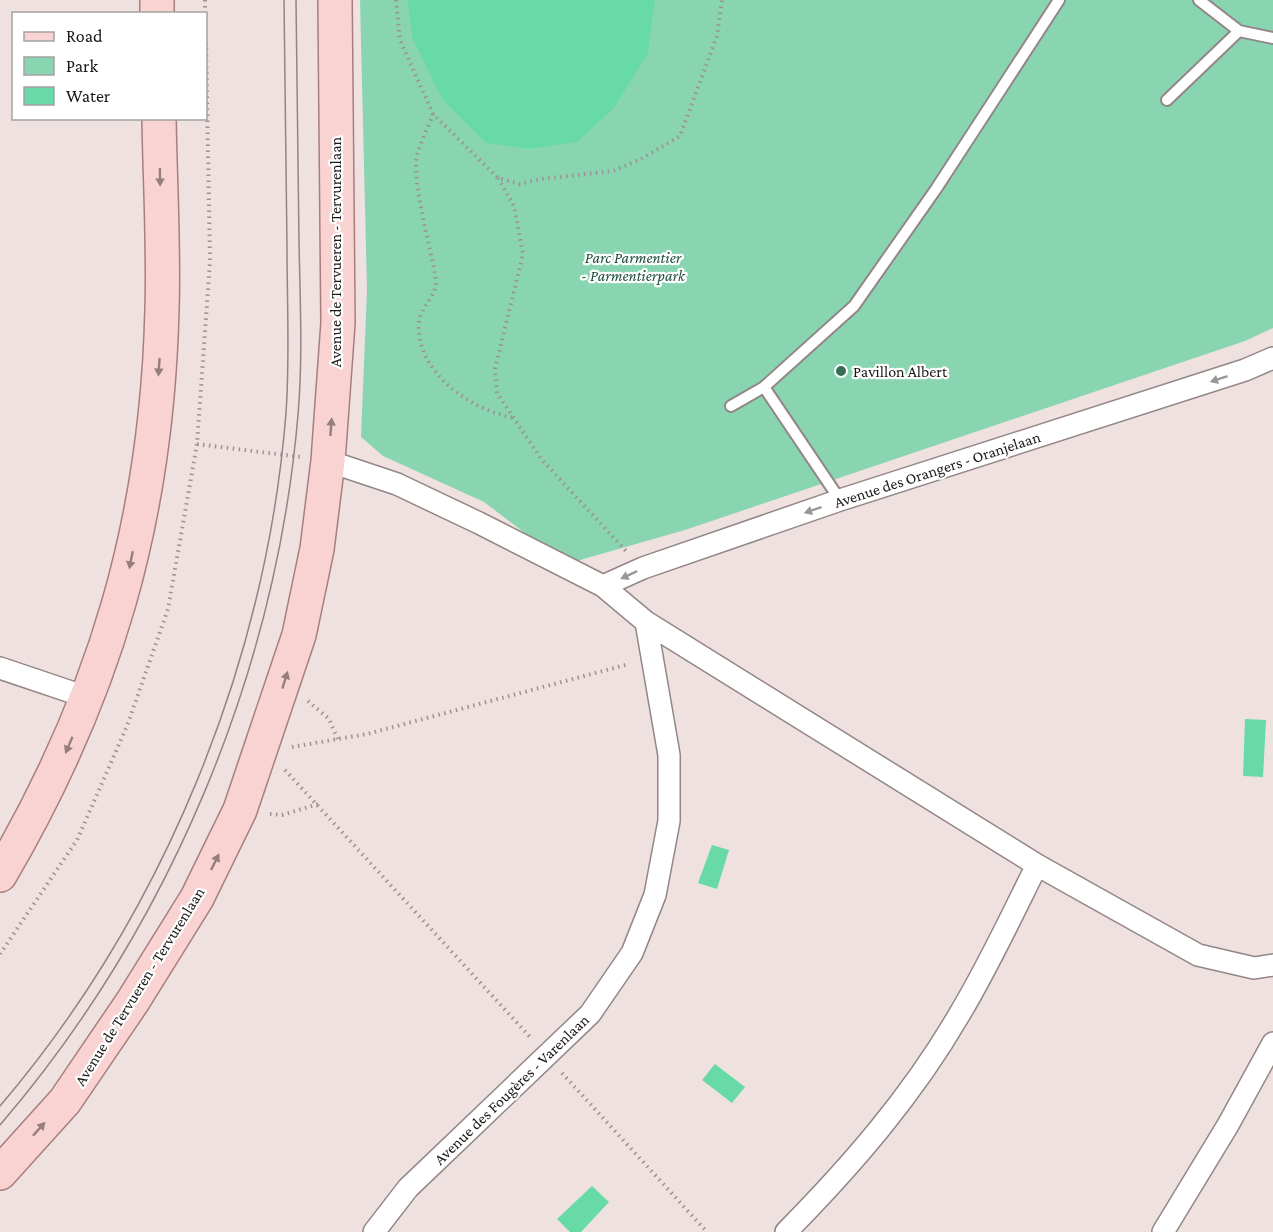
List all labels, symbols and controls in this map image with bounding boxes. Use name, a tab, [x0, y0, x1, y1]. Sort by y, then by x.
legend	[12, 12, 207, 120]
text: Road	[66, 26, 103, 46]
text: Park	[66, 56, 98, 76]
text: Water	[66, 86, 111, 106]
street label: Avenue de Tervueren - Tervurenlaan	[327, 136, 344, 367]
one-way arrow	[155, 167, 165, 186]
park label: Parc Parmentier - Parmentierpark	[581, 249, 686, 285]
one-way arrow	[154, 358, 163, 377]
place label: Pavillon Albert	[853, 363, 948, 380]
marker: Pavillon Albert	[834, 364, 848, 378]
one-way arrow	[1210, 374, 1228, 384]
one-way arrow	[326, 417, 335, 436]
street label: Avenue des Orangers - Oranjelaan	[832, 428, 1043, 512]
one-way arrow	[804, 505, 822, 515]
one-way arrow	[126, 551, 135, 570]
one-way arrow	[621, 570, 638, 579]
one-way arrow	[281, 671, 290, 689]
one-way arrow	[64, 736, 73, 753]
one-way arrow	[210, 853, 219, 870]
street label: Avenue de Tervueren - Tervurenlaan	[71, 884, 208, 1088]
street label: Avenue des Fougères - Varenlaan	[430, 1011, 593, 1169]
one-way arrow	[32, 1122, 46, 1137]

